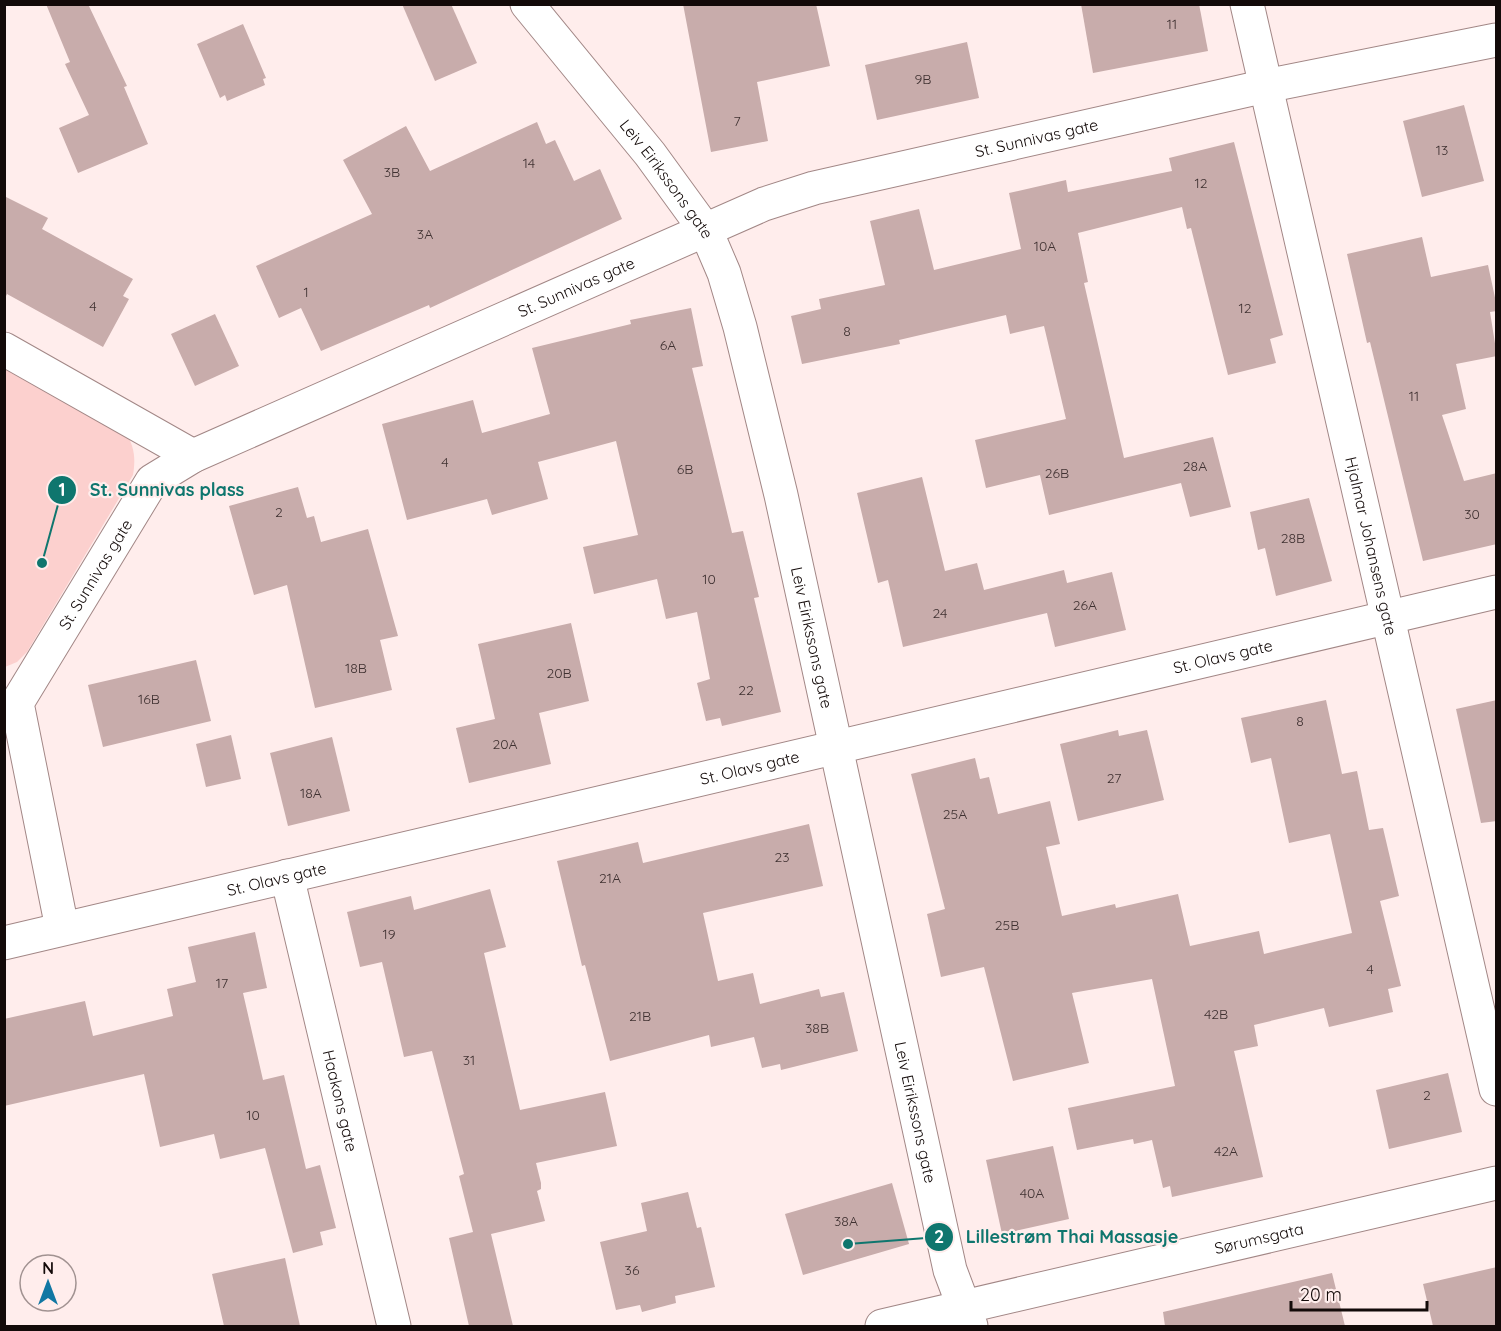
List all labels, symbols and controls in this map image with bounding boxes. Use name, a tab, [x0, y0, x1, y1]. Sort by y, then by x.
house number: 11	[1167, 15, 1177, 33]
house number: 9B	[915, 70, 931, 88]
house number: 7	[733, 112, 741, 130]
street label: St. Sunnivas gate	[973, 114, 1100, 161]
street label: Leiv Eirikssons gate	[616, 115, 718, 241]
house number: 13	[1436, 141, 1448, 159]
house number: 14	[523, 154, 535, 172]
house number: 3B	[384, 163, 400, 181]
house number: 12	[1195, 174, 1208, 192]
house number: 3A	[417, 225, 433, 243]
house number: 10A	[1034, 237, 1056, 255]
street label: St. Sunnivas gate	[514, 252, 638, 321]
house number: 1	[303, 283, 309, 301]
house number: 4	[89, 297, 97, 315]
house number: 12	[1239, 299, 1252, 317]
house number: 8	[843, 322, 851, 340]
house number: 6A	[660, 336, 676, 354]
house number: 11	[1409, 387, 1419, 405]
house number: 4	[441, 453, 449, 471]
street label: Hjalmar Johansens gate	[1341, 455, 1402, 637]
house number: 28A	[1183, 457, 1207, 475]
house number: 6B	[677, 460, 693, 478]
house number: 26B	[1045, 464, 1069, 482]
callout: St. Sunnivas plass	[47, 472, 256, 508]
text: 1	[58, 478, 66, 501]
text: St. Sunnivas plass	[90, 478, 245, 501]
house number: 2	[275, 503, 283, 521]
house number: 30	[1464, 505, 1480, 523]
street label: St. Sunnivas gate	[54, 515, 136, 633]
house number: 28B	[1281, 529, 1305, 547]
street label: Leiv Eirikssons gate	[787, 565, 837, 710]
house number: 10	[702, 570, 716, 588]
house number: 26A	[1073, 596, 1097, 614]
house number: 24	[933, 604, 947, 622]
street label: St. Olavs gate	[1171, 635, 1274, 678]
house number: 18B	[345, 659, 367, 677]
house number: 20B	[546, 664, 572, 682]
house number: 22	[738, 681, 754, 699]
house number: 16B	[138, 690, 160, 708]
house number: 8	[1296, 712, 1304, 730]
house number: 20A	[492, 735, 518, 753]
street label: St. Olavs gate	[698, 746, 801, 789]
house number: 27	[1107, 769, 1121, 787]
house number: 18A	[300, 784, 322, 802]
house number: 25A	[943, 805, 967, 823]
house number: 23	[774, 848, 790, 866]
street label: St. Olavs gate	[225, 858, 328, 900]
house number: 21A	[599, 869, 621, 887]
house number: 25B	[995, 916, 1019, 934]
house number: 19	[383, 925, 396, 943]
house number: 4	[1366, 960, 1374, 978]
house number: 17	[216, 974, 228, 992]
house number: 42B	[1204, 1005, 1228, 1023]
house number: 21B	[629, 1007, 651, 1025]
house number: 38B	[805, 1019, 829, 1037]
street label: Leiv Eirikssons gate	[890, 1040, 941, 1185]
street label: Haakons gate	[319, 1048, 362, 1154]
house number: 31	[463, 1051, 475, 1069]
house number: 2	[1423, 1086, 1431, 1104]
house number: 10	[246, 1106, 260, 1124]
house number: 42A	[1214, 1142, 1238, 1160]
house number: 40A	[1020, 1184, 1044, 1202]
house number: 38A	[834, 1212, 858, 1230]
street label: Sørumsgata	[1212, 1218, 1305, 1258]
callout: Lillestrøm Thai Massasje	[924, 1219, 1191, 1255]
text: 2	[934, 1225, 944, 1248]
text: Lillestrøm Thai Massasje	[966, 1225, 1178, 1248]
north arrow	[18, 1253, 78, 1313]
text: N	[42, 1258, 54, 1278]
house number: 36	[625, 1261, 640, 1279]
scale bar	[1291, 1274, 1428, 1312]
text: 20 m	[1300, 1283, 1342, 1306]

